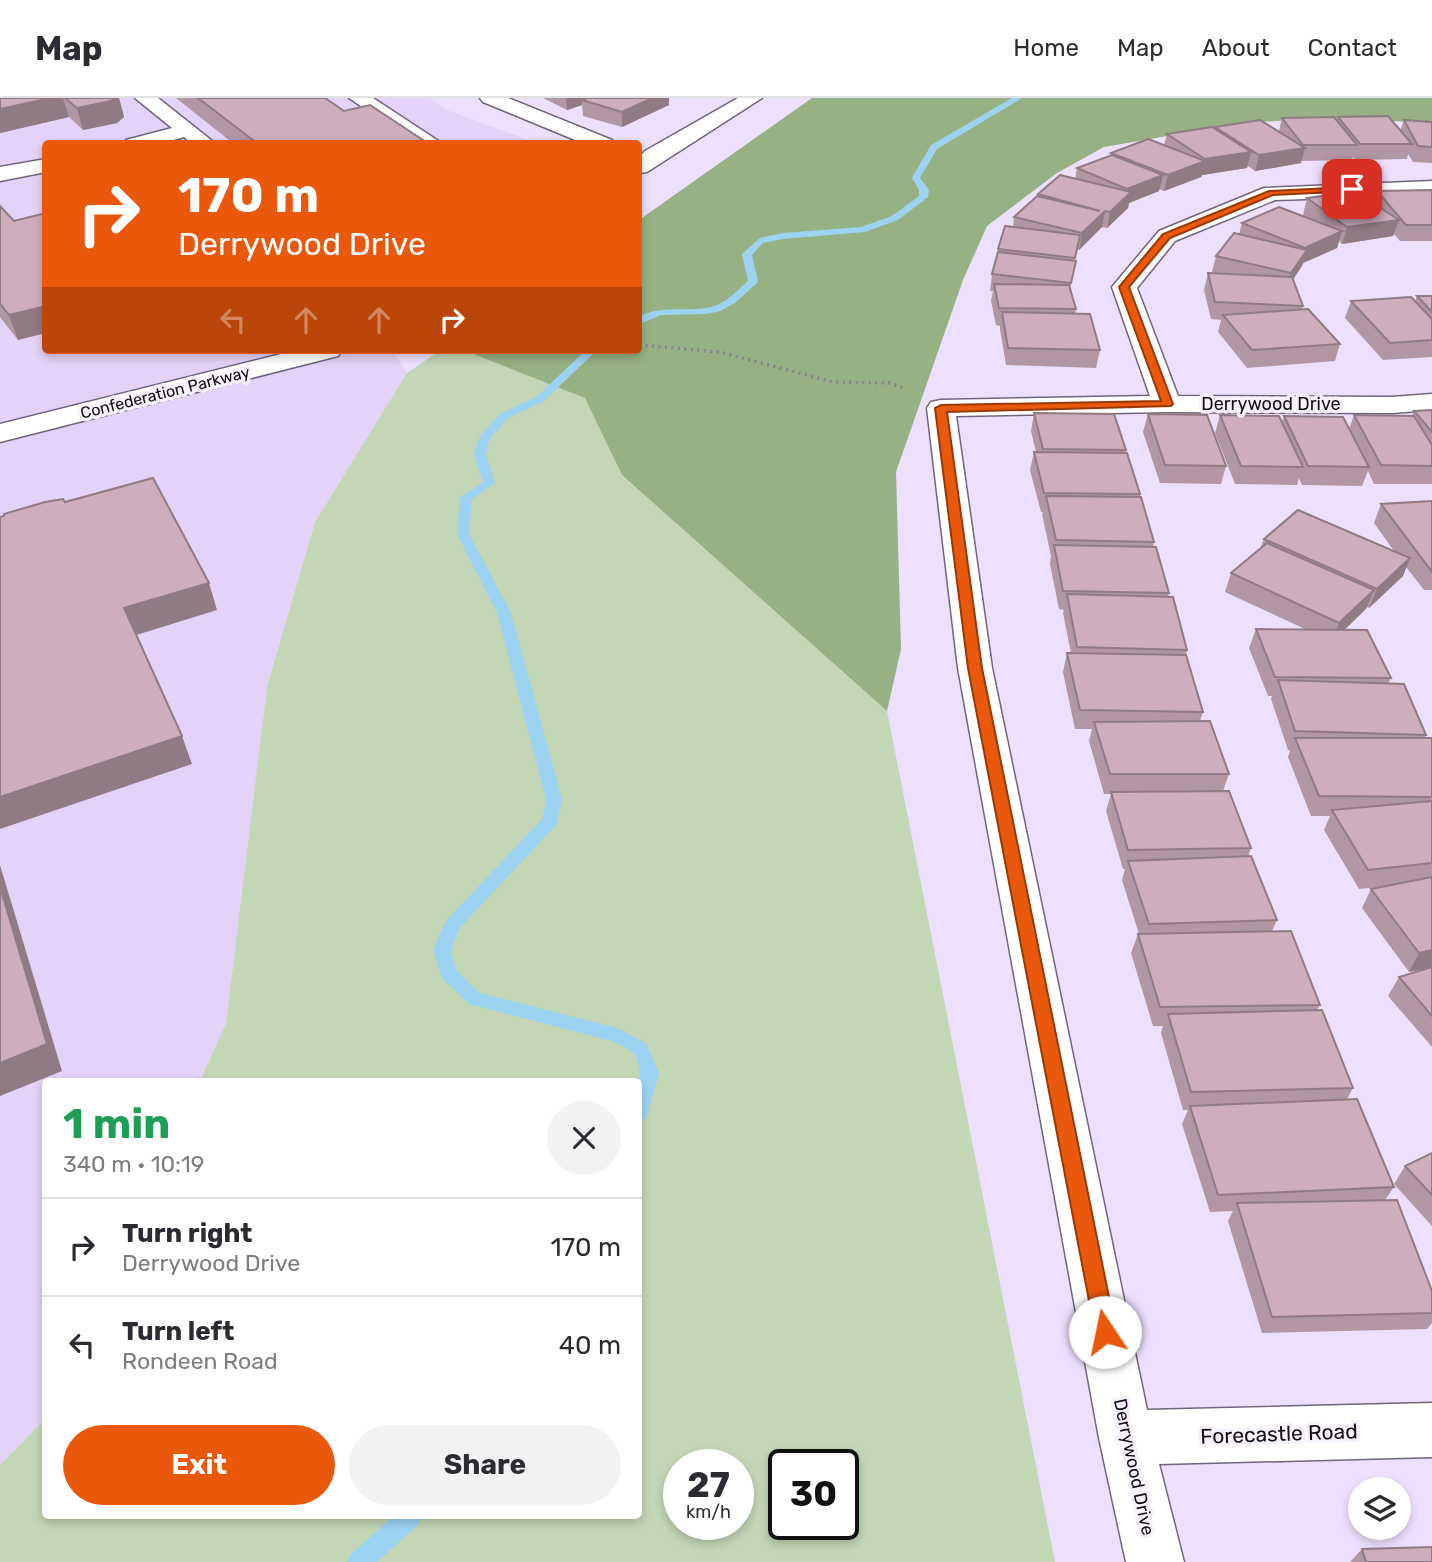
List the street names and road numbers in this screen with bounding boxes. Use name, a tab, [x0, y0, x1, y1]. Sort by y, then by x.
street label: Confederation Parkway	[78, 362, 252, 423]
street label: Derrywood Drive	[1201, 393, 1341, 415]
street label: Derrywood Drive	[1109, 1397, 1159, 1537]
street label: Forecastle Road	[1200, 1418, 1358, 1449]

